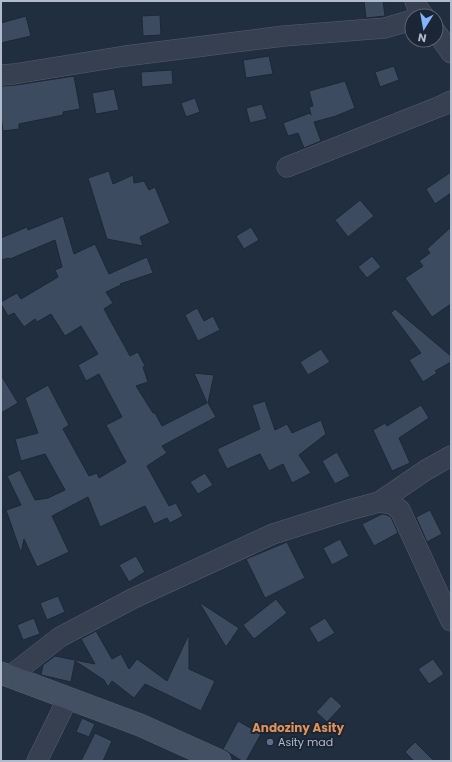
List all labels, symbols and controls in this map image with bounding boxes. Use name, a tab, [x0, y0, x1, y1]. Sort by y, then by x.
north arrow	[404, 8, 444, 48]
text: N	[417, 29, 428, 46]
district label: Andoziny Asity	[252, 719, 344, 736]
place label: Asity mad	[278, 734, 333, 750]
marker: Asity mad	[265, 737, 275, 747]

